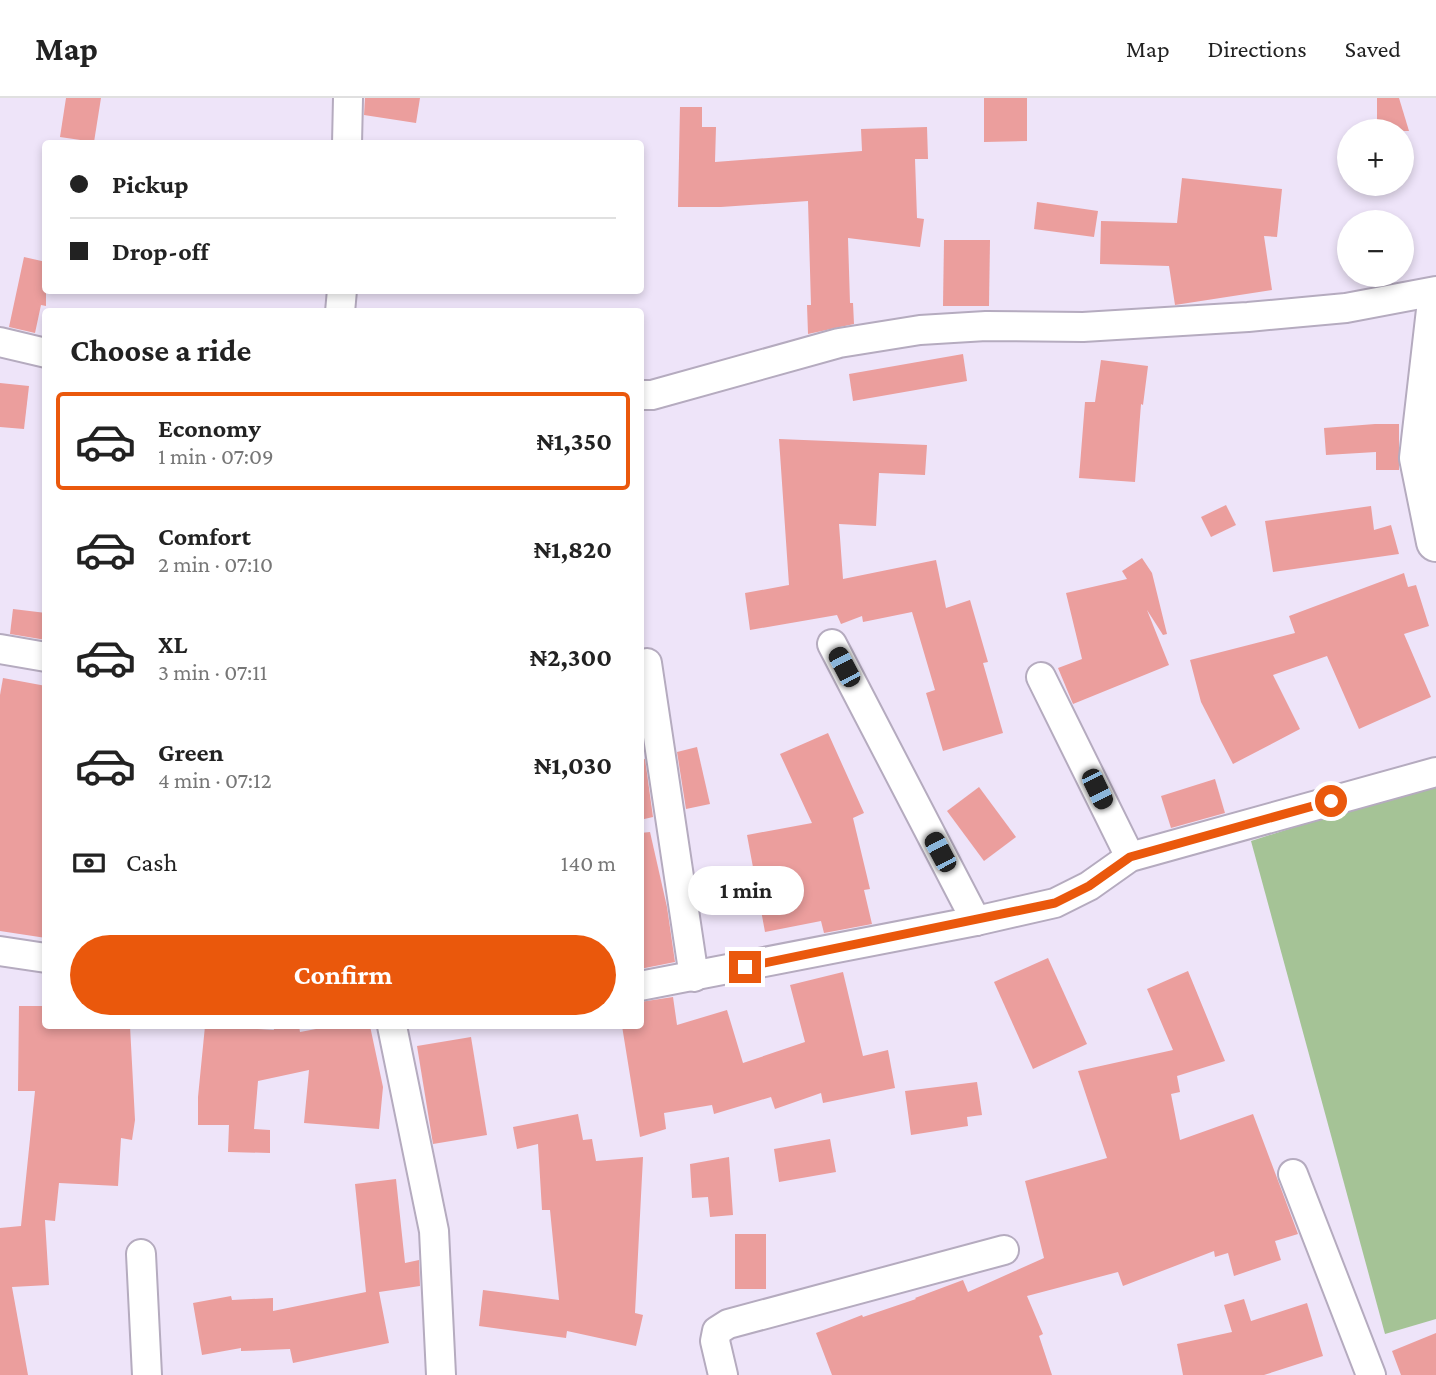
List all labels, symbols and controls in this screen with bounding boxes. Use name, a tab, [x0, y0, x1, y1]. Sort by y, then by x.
text: Map	[35, 30, 98, 67]
text: Map	[1126, 35, 1170, 62]
text: Directions	[1208, 35, 1307, 62]
text: Saved	[1345, 35, 1401, 62]
map controls	[1337, 119, 1414, 287]
button: +	[1337, 119, 1414, 196]
text: Pickup	[112, 170, 189, 199]
button: −	[1337, 210, 1414, 287]
text: Drop-off	[112, 237, 209, 266]
text: Choose a ride	[70, 332, 251, 368]
icon: car	[74, 410, 137, 473]
text: Economy	[158, 414, 261, 443]
text: ₦1,350	[536, 427, 612, 456]
text: 1 min · 07:09	[158, 443, 274, 469]
icon: car	[74, 518, 137, 581]
text: Comfort	[158, 522, 251, 551]
text: ₦1,820	[533, 535, 612, 564]
text: 2 min · 07:10	[158, 551, 273, 577]
icon: car	[74, 626, 137, 689]
text: XL	[158, 630, 187, 659]
text: ₦2,300	[530, 643, 612, 672]
car	[825, 644, 864, 690]
text: 3 min · 07:11	[158, 659, 267, 685]
icon: car	[74, 734, 137, 797]
text: Green	[158, 738, 224, 767]
text: ₦1,030	[534, 751, 612, 780]
car	[1079, 766, 1116, 812]
text: 4 min · 07:12	[158, 767, 272, 793]
route start	[1315, 785, 1347, 817]
car	[921, 829, 960, 875]
icon: cash	[70, 844, 108, 882]
text: Cash	[126, 848, 177, 877]
text: 140 m	[561, 850, 616, 876]
callout: 1 min	[687, 866, 803, 914]
text: 1 min	[720, 877, 772, 903]
button: Confirm	[70, 935, 616, 1015]
route end	[729, 951, 761, 983]

